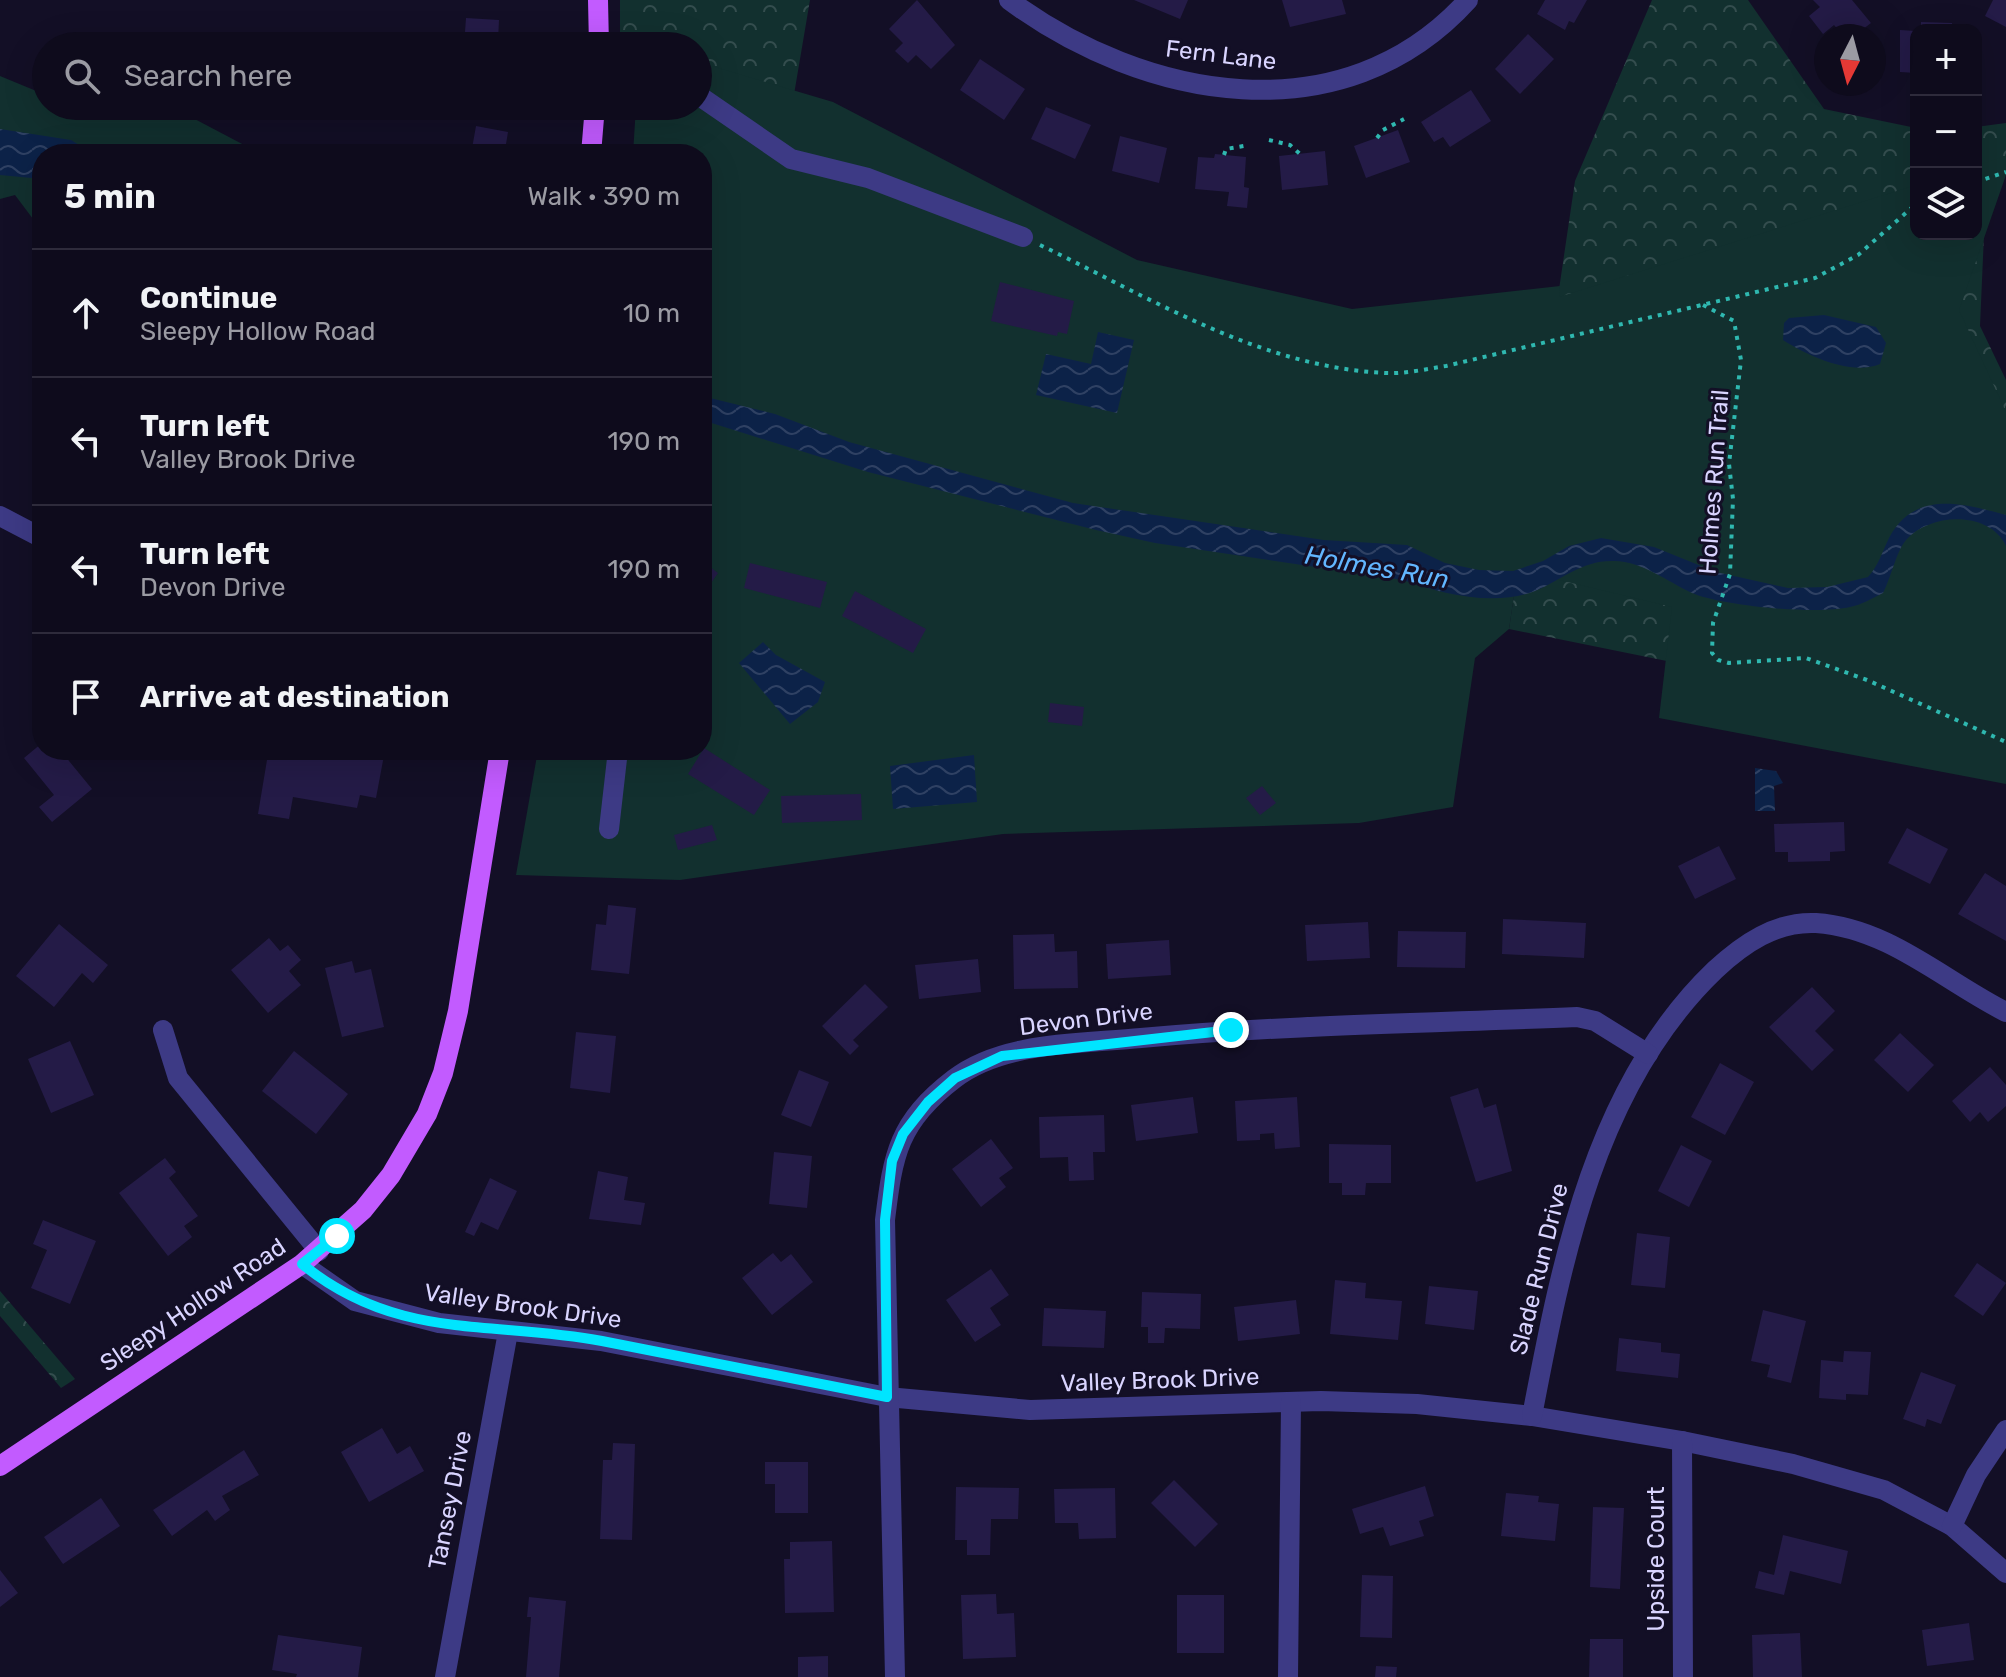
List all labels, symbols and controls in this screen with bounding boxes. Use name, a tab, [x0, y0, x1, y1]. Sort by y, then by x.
north arrow	[1814, 24, 1886, 96]
map controls	[1910, 24, 1982, 240]
button: +	[1910, 24, 1982, 96]
search box	[32, 32, 712, 120]
street label: Fern Lane	[1164, 34, 1278, 76]
icon: search	[60, 54, 104, 98]
text: Search here	[124, 58, 292, 94]
button: −	[1910, 96, 1982, 168]
button: layers	[1910, 168, 1982, 240]
text: 5 min	[64, 176, 156, 217]
text: Walk · 390 m	[528, 181, 680, 212]
text: Continue	[140, 280, 277, 316]
icon: ahead	[64, 291, 108, 335]
text: 10 m	[623, 298, 680, 329]
text: Sleepy Hollow Road	[140, 316, 376, 347]
street label: Holmes Run Trail	[1694, 389, 1734, 575]
text: Turn left	[140, 408, 270, 444]
icon: left	[64, 419, 108, 463]
text: 190 m	[607, 426, 680, 457]
text: Valley Brook Drive	[140, 444, 356, 475]
text: Turn left	[140, 536, 270, 572]
water label: Holmes Run	[1303, 540, 1451, 595]
icon: left	[64, 547, 108, 591]
text: 190 m	[607, 554, 680, 585]
text: Devon Drive	[140, 572, 286, 603]
icon: arrive	[64, 675, 108, 719]
text: Arrive at destination	[140, 679, 450, 715]
street label: Devon Drive	[1018, 997, 1154, 1041]
route end	[1213, 1012, 1249, 1048]
street label: Slade Run Drive	[1504, 1180, 1574, 1358]
route start	[319, 1218, 355, 1254]
street label: Sleepy Hollow Road	[95, 1233, 291, 1377]
street label: Valley Brook Drive	[423, 1278, 623, 1334]
street label: Valley Brook Drive	[1060, 1363, 1260, 1397]
street label: Tansey Drive	[423, 1428, 477, 1572]
street label: Upside Court	[1642, 1486, 1670, 1632]

